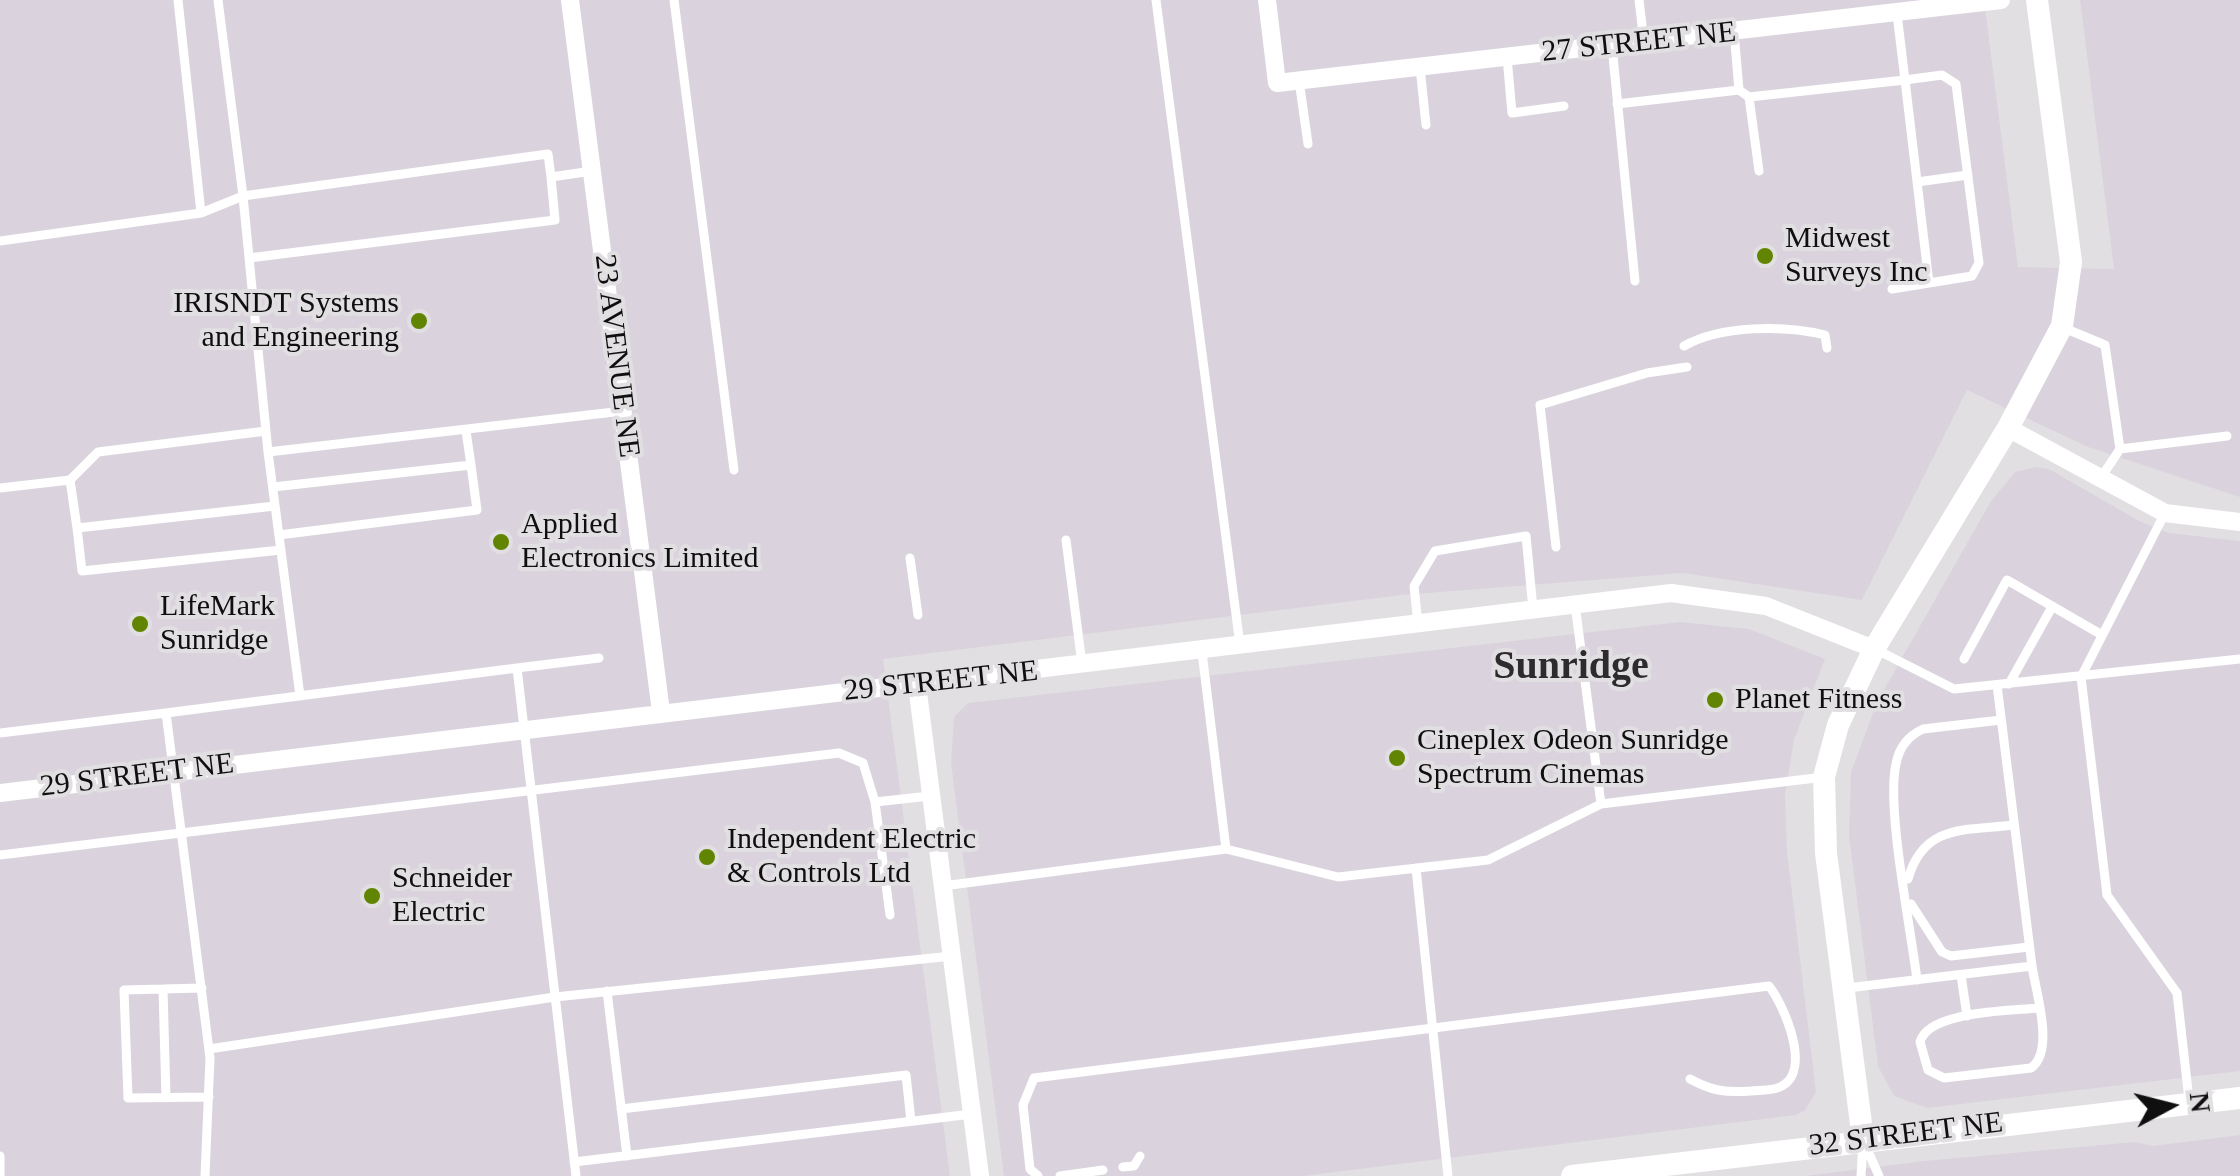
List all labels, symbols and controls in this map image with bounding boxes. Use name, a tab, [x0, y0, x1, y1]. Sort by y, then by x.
street label: 27 STREET NE	[1540, 15, 1738, 71]
place label: Midwest Surveys Inc	[1785, 221, 1927, 292]
marker: Midwest Surveys Inc	[1754, 245, 1776, 267]
street label: 23 AVENUE NE	[586, 252, 646, 460]
place label: IRISNDT Systems and Engineering	[173, 286, 399, 356]
marker: IRISNDT Systems and Engineering	[408, 310, 430, 332]
place label: Applied Electronics Limited	[521, 507, 758, 578]
marker: Applied Electronics Limited	[490, 531, 512, 553]
place label: LifeMark Sunridge	[160, 589, 275, 660]
marker: LifeMark Sunridge	[129, 613, 151, 635]
district label: Sunridge	[1493, 644, 1649, 692]
street label: 29 STREET NE	[842, 654, 1040, 710]
place label: Planet Fitness	[1735, 682, 1903, 718]
marker: Planet Fitness	[1704, 689, 1726, 711]
place label: Cineplex Odeon Sunridge Spectrum Cinemas	[1417, 723, 1729, 794]
street label: 29 STREET NE	[38, 746, 236, 806]
marker: Cineplex Odeon Sunridge Spectrum Cinemas	[1386, 747, 1408, 769]
place label: Independent Electric & Controls Ltd	[727, 822, 976, 892]
marker: Independent Electric & Controls Ltd	[696, 846, 718, 868]
place label: Schneider Electric	[392, 861, 512, 932]
marker: Schneider Electric	[361, 885, 383, 907]
north arrow	[2120, 1056, 2220, 1156]
text: N	[2184, 1090, 2217, 1114]
street label: 32 STREET NE	[1807, 1105, 2005, 1165]

